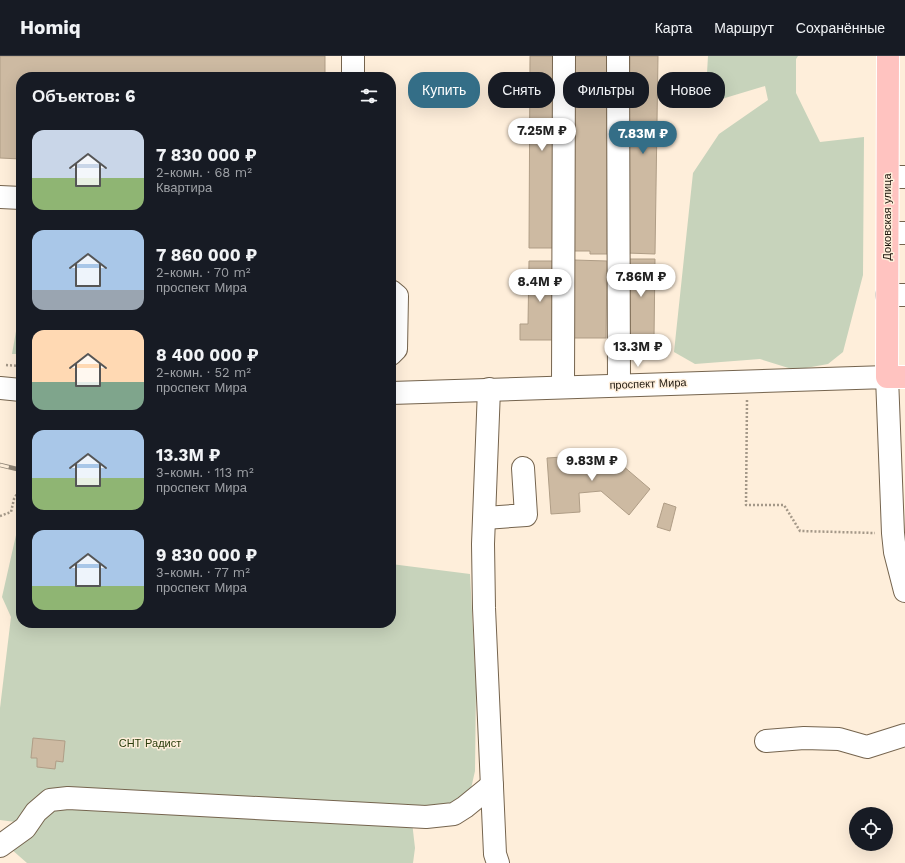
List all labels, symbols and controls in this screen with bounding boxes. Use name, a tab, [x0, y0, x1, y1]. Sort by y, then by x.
text: Homiq	[20, 16, 81, 39]
text: Карта	[655, 20, 692, 36]
text: Маршрут	[714, 20, 774, 36]
text: Сохранённые	[796, 20, 885, 36]
chip: Купить	[408, 72, 480, 108]
chip: Снять	[488, 72, 555, 108]
chip: Фильтры	[563, 72, 649, 108]
chip: Новое	[657, 72, 725, 108]
icon: filters	[358, 85, 380, 107]
text: Объектов: 6	[32, 86, 135, 106]
pin: 7.25M ₽	[505, 118, 579, 152]
pin: 7.83M ₽	[606, 121, 680, 155]
text: 7.25M ₽	[517, 123, 567, 138]
text: 7.83M ₽	[618, 126, 668, 141]
text: 7 830 000 ₽	[156, 145, 257, 165]
icon: home	[64, 146, 112, 194]
text: 2-комн. · 68 m²	[156, 165, 252, 180]
street label: Доковская улица	[881, 173, 894, 261]
text: Квартира	[156, 180, 212, 195]
text: 7 860 000 ₽	[156, 245, 257, 265]
icon: home	[64, 246, 112, 294]
pin: 7.86M ₽	[604, 264, 678, 298]
text: 2-комн. · 70 m²	[156, 265, 251, 280]
pin: 8.4M ₽	[507, 269, 573, 303]
text: 7.86M ₽	[616, 269, 666, 284]
text: 8.4M ₽	[518, 274, 562, 289]
text: проспект Мира	[156, 280, 247, 295]
pin: 13.3M ₽	[601, 334, 675, 368]
text: 13.3M ₽	[613, 339, 663, 354]
text: 8 400 000 ₽	[156, 345, 259, 365]
icon: home	[64, 346, 112, 394]
text: 2-комн. · 52 m²	[156, 365, 251, 380]
street label: проспект Мира	[609, 376, 688, 392]
text: проспект Мира	[156, 380, 247, 395]
text: 13.3M ₽	[156, 445, 220, 465]
icon: home	[64, 446, 112, 494]
pin: 9.83M ₽	[555, 448, 629, 482]
text: 9.83M ₽	[566, 453, 618, 468]
text: 3-комн. · 113 m²	[156, 465, 254, 480]
text: проспект Мира	[156, 480, 247, 495]
text: 9 830 000 ₽	[156, 545, 257, 565]
icon: home	[64, 546, 112, 594]
text: 3-комн. · 77 m²	[156, 565, 250, 580]
text: проспект Мира	[156, 580, 247, 595]
park label: СНТ Радист	[119, 737, 181, 750]
map controls	[849, 807, 893, 851]
button: locate	[849, 807, 893, 851]

